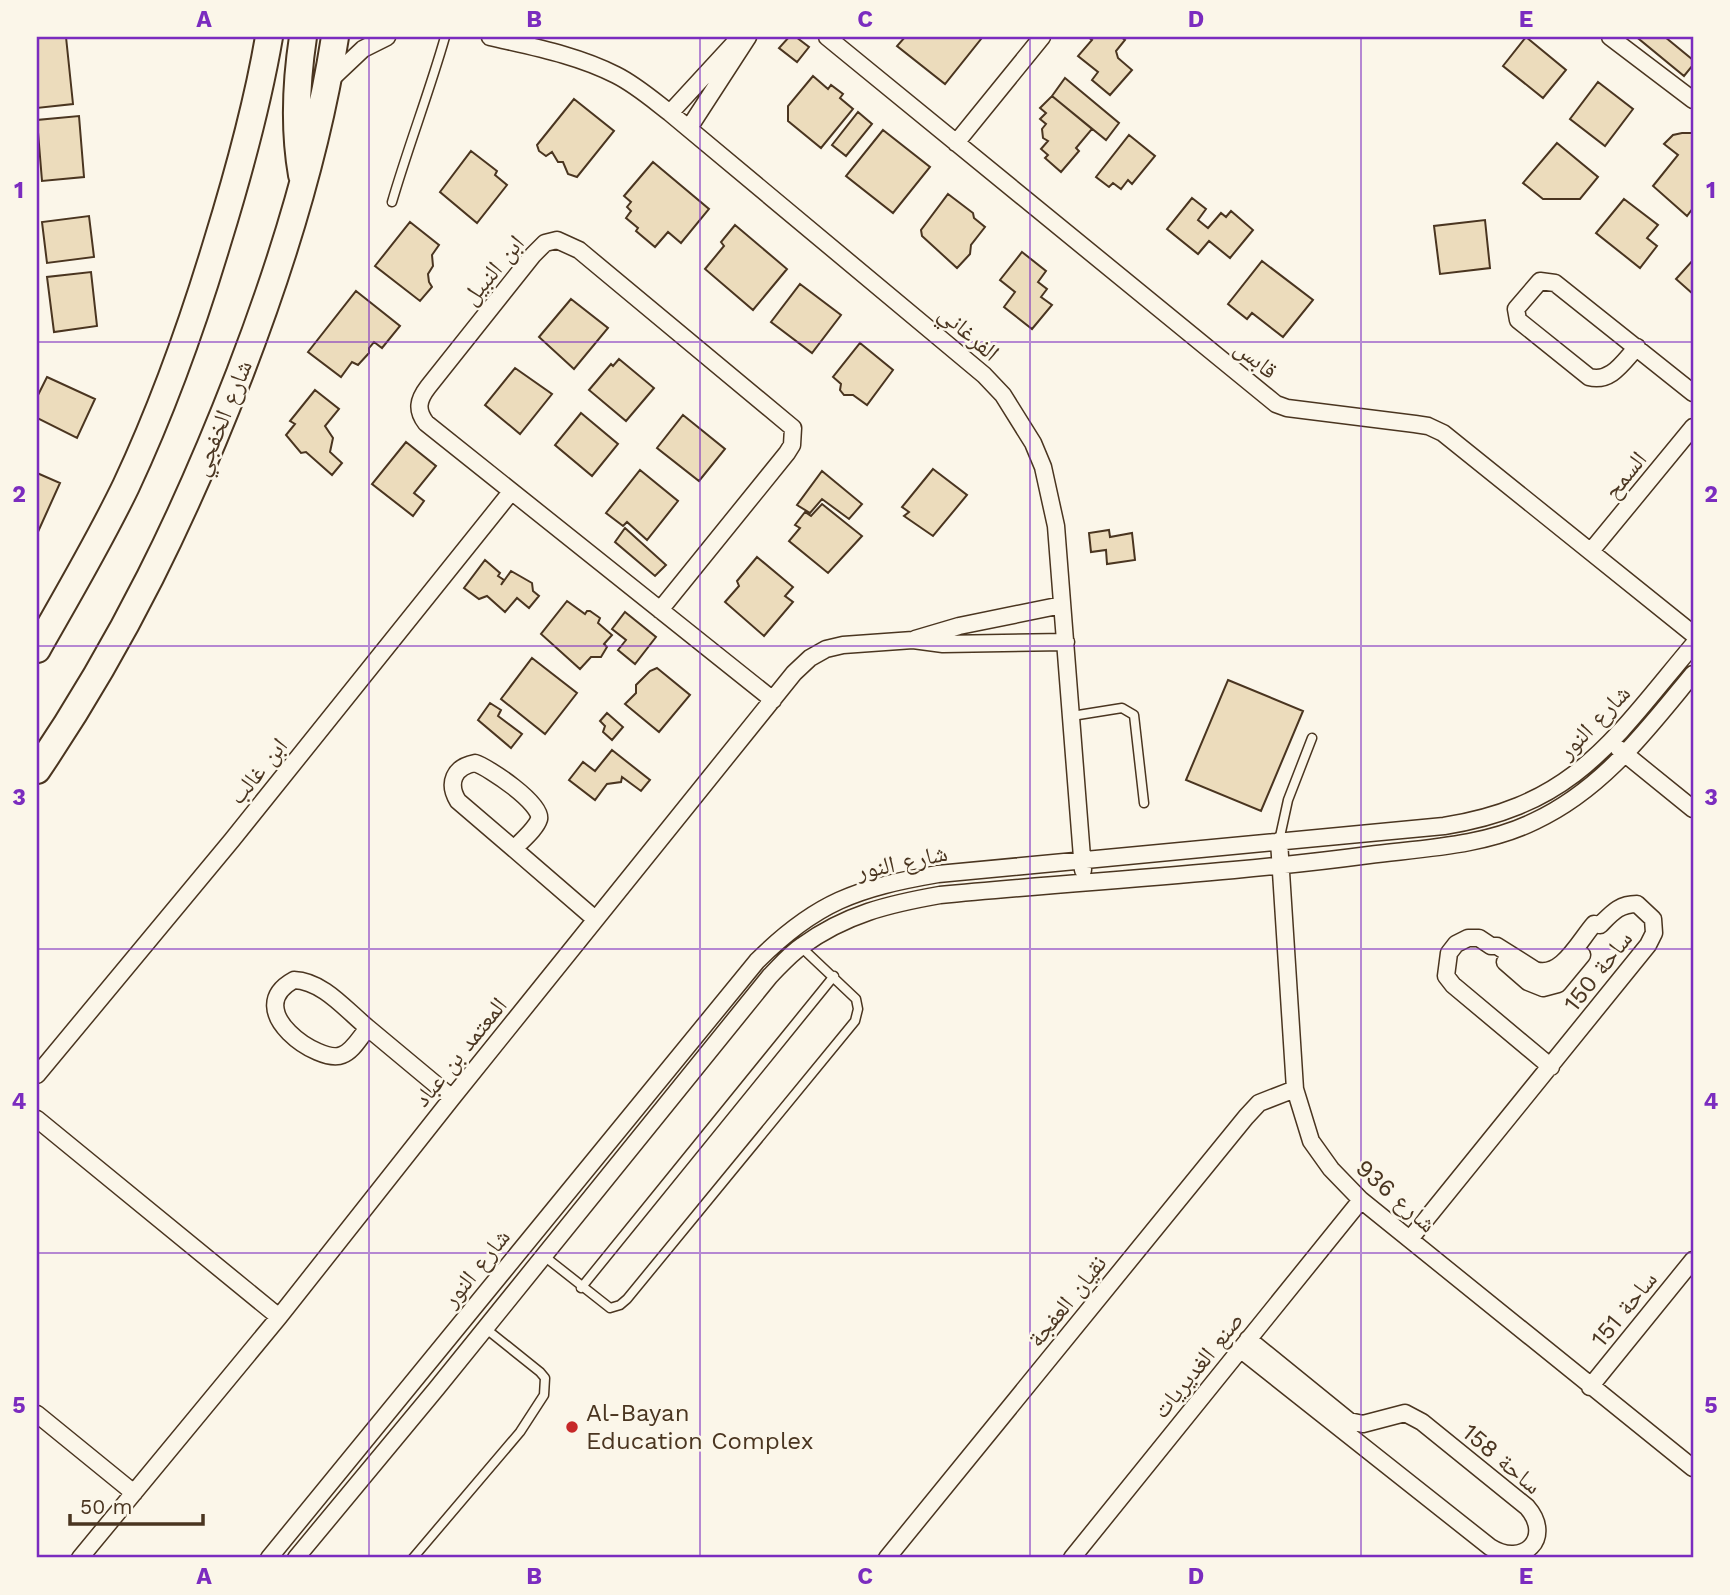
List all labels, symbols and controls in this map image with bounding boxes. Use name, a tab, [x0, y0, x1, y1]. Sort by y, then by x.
text: A	[196, 6, 212, 33]
text: B	[526, 6, 542, 33]
text: C	[857, 6, 873, 33]
text: D	[1188, 6, 1204, 33]
text: E	[1519, 6, 1533, 33]
text: 1	[14, 177, 24, 204]
text: 1	[1706, 177, 1716, 204]
street label: ابن النبيل	[456, 230, 530, 310]
street label: الفرغاني	[930, 299, 1005, 371]
street label: قابس	[1229, 333, 1283, 385]
street label: شارع الخفجي	[186, 356, 263, 482]
street label: السمح	[1598, 446, 1653, 505]
text: 2	[12, 481, 26, 508]
text: 2	[1704, 481, 1718, 508]
street label: شارع النور	[1551, 679, 1637, 766]
street label: ابن غالب	[223, 732, 293, 810]
text: 3	[12, 784, 26, 811]
text: 3	[1704, 784, 1718, 811]
street label: شارع النور	[853, 839, 950, 886]
street label: ساحة 150	[1558, 925, 1638, 1017]
street label: المعتمد بن عباد	[407, 992, 513, 1112]
text: 4	[12, 1088, 27, 1115]
text: 4	[1704, 1088, 1719, 1115]
street label: شارع 936	[1350, 1154, 1442, 1239]
street label: شارع النور	[436, 1223, 517, 1314]
street label: نقيان العفجة	[1022, 1250, 1112, 1352]
street label: ساحة 151	[1585, 1266, 1663, 1352]
street label: صنع الغديريات	[1147, 1306, 1250, 1424]
text: 5	[12, 1392, 26, 1419]
text: 5	[1704, 1392, 1718, 1419]
place label: Al-Bayan Education Complex	[586, 1399, 813, 1455]
street label: ساحة 158	[1457, 1418, 1547, 1500]
marker: Al-Bayan Education Complex	[564, 1419, 580, 1435]
scale bar	[70, 1483, 203, 1527]
text: 50 m	[80, 1494, 132, 1519]
text: A	[196, 1563, 212, 1590]
text: B	[526, 1563, 542, 1590]
text: C	[857, 1563, 873, 1590]
text: D	[1188, 1563, 1204, 1590]
text: E	[1519, 1563, 1533, 1590]

